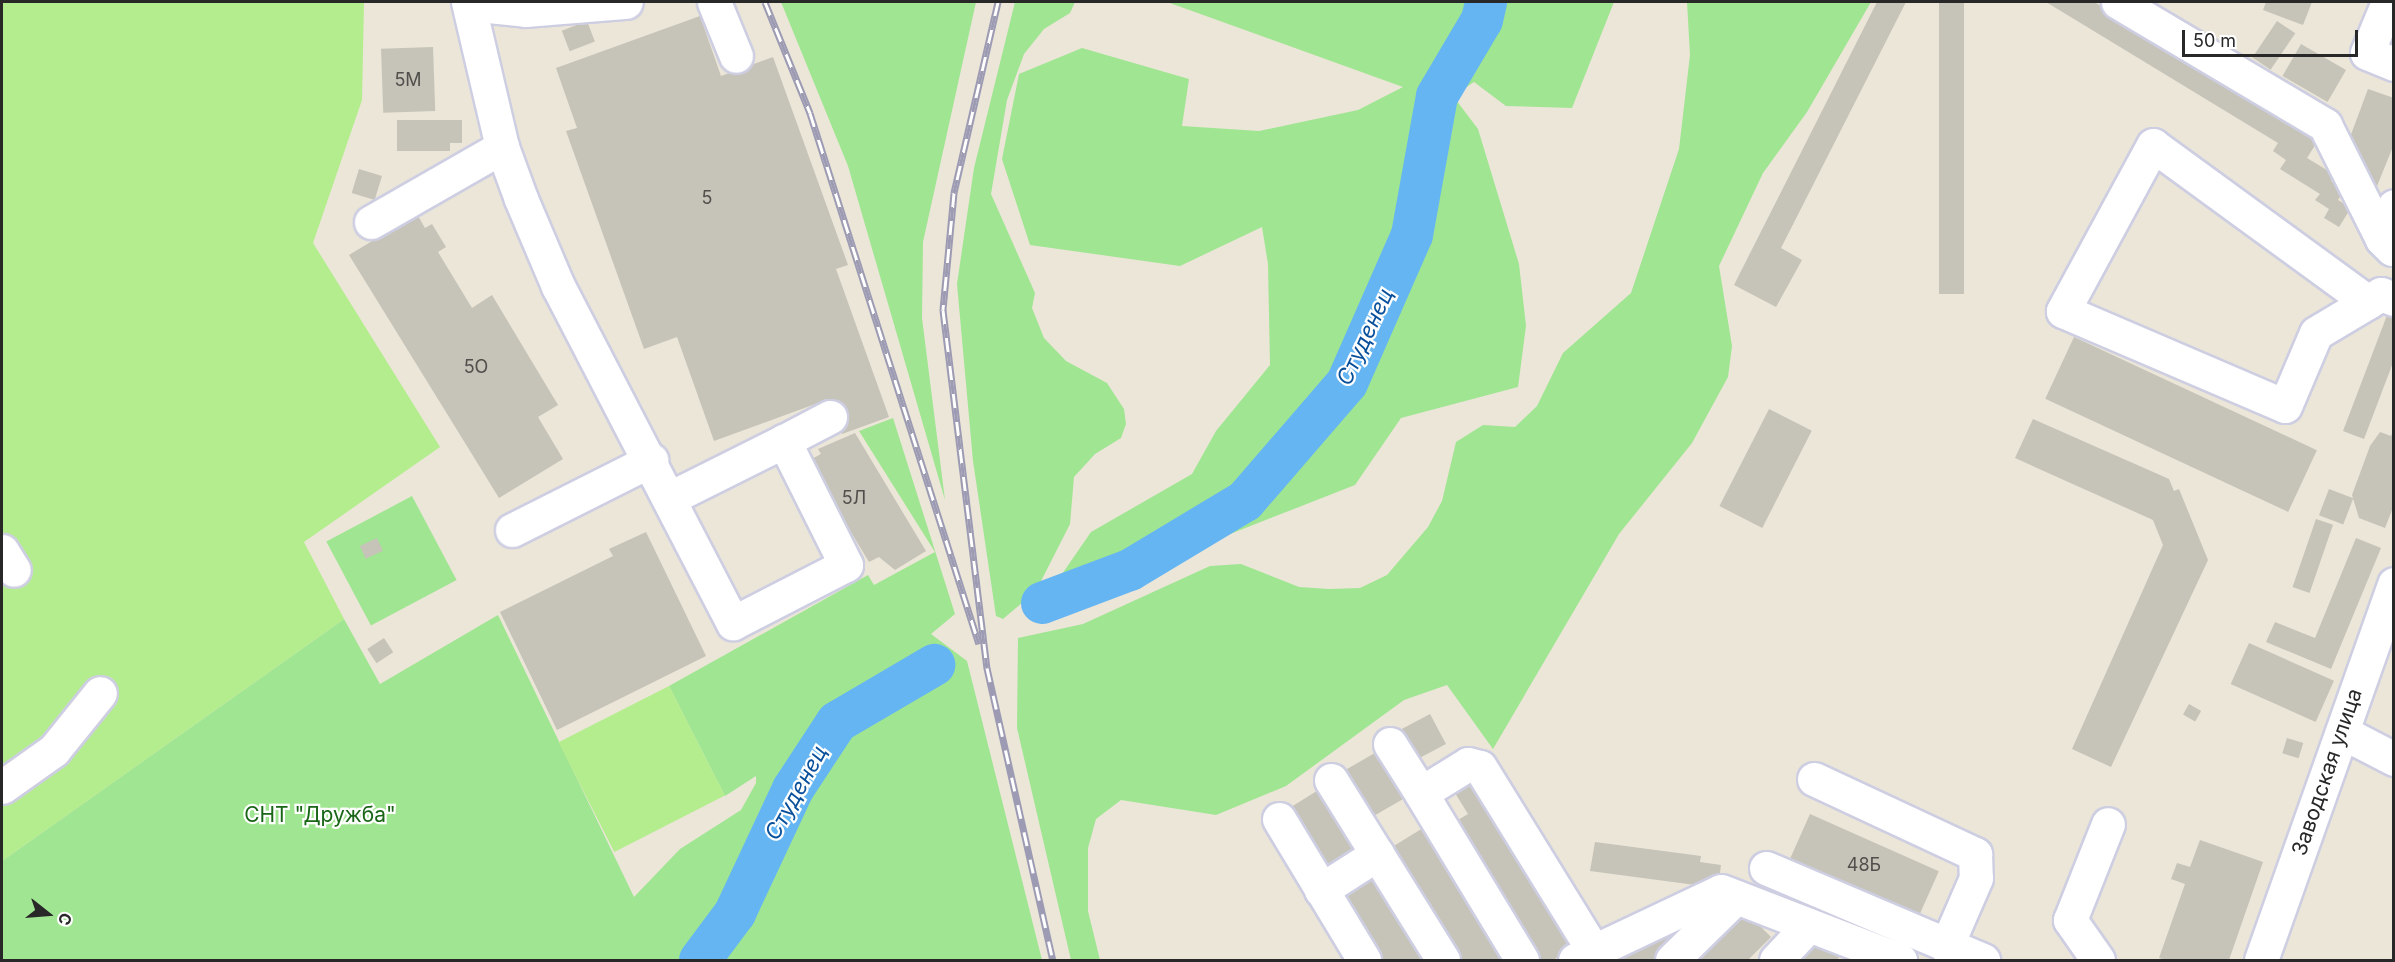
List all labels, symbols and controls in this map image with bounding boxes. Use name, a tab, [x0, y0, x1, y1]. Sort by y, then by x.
scale bar	[2185, 18, 2360, 56]
text: 50 m	[2193, 30, 2236, 51]
house number: 5М	[394, 69, 422, 91]
house number: 5	[702, 187, 712, 209]
water label: Студенец	[1331, 285, 1399, 389]
house number: 5О	[464, 356, 488, 378]
house number: 5Л	[842, 487, 866, 509]
street label: Заводская улица	[2287, 685, 2367, 859]
water label: Студенец	[759, 741, 833, 845]
park label: СНТ "Дружба"	[244, 802, 396, 828]
house number: 48Б	[1847, 854, 1881, 876]
north arrow	[18, 884, 78, 944]
text: С	[54, 911, 77, 928]

